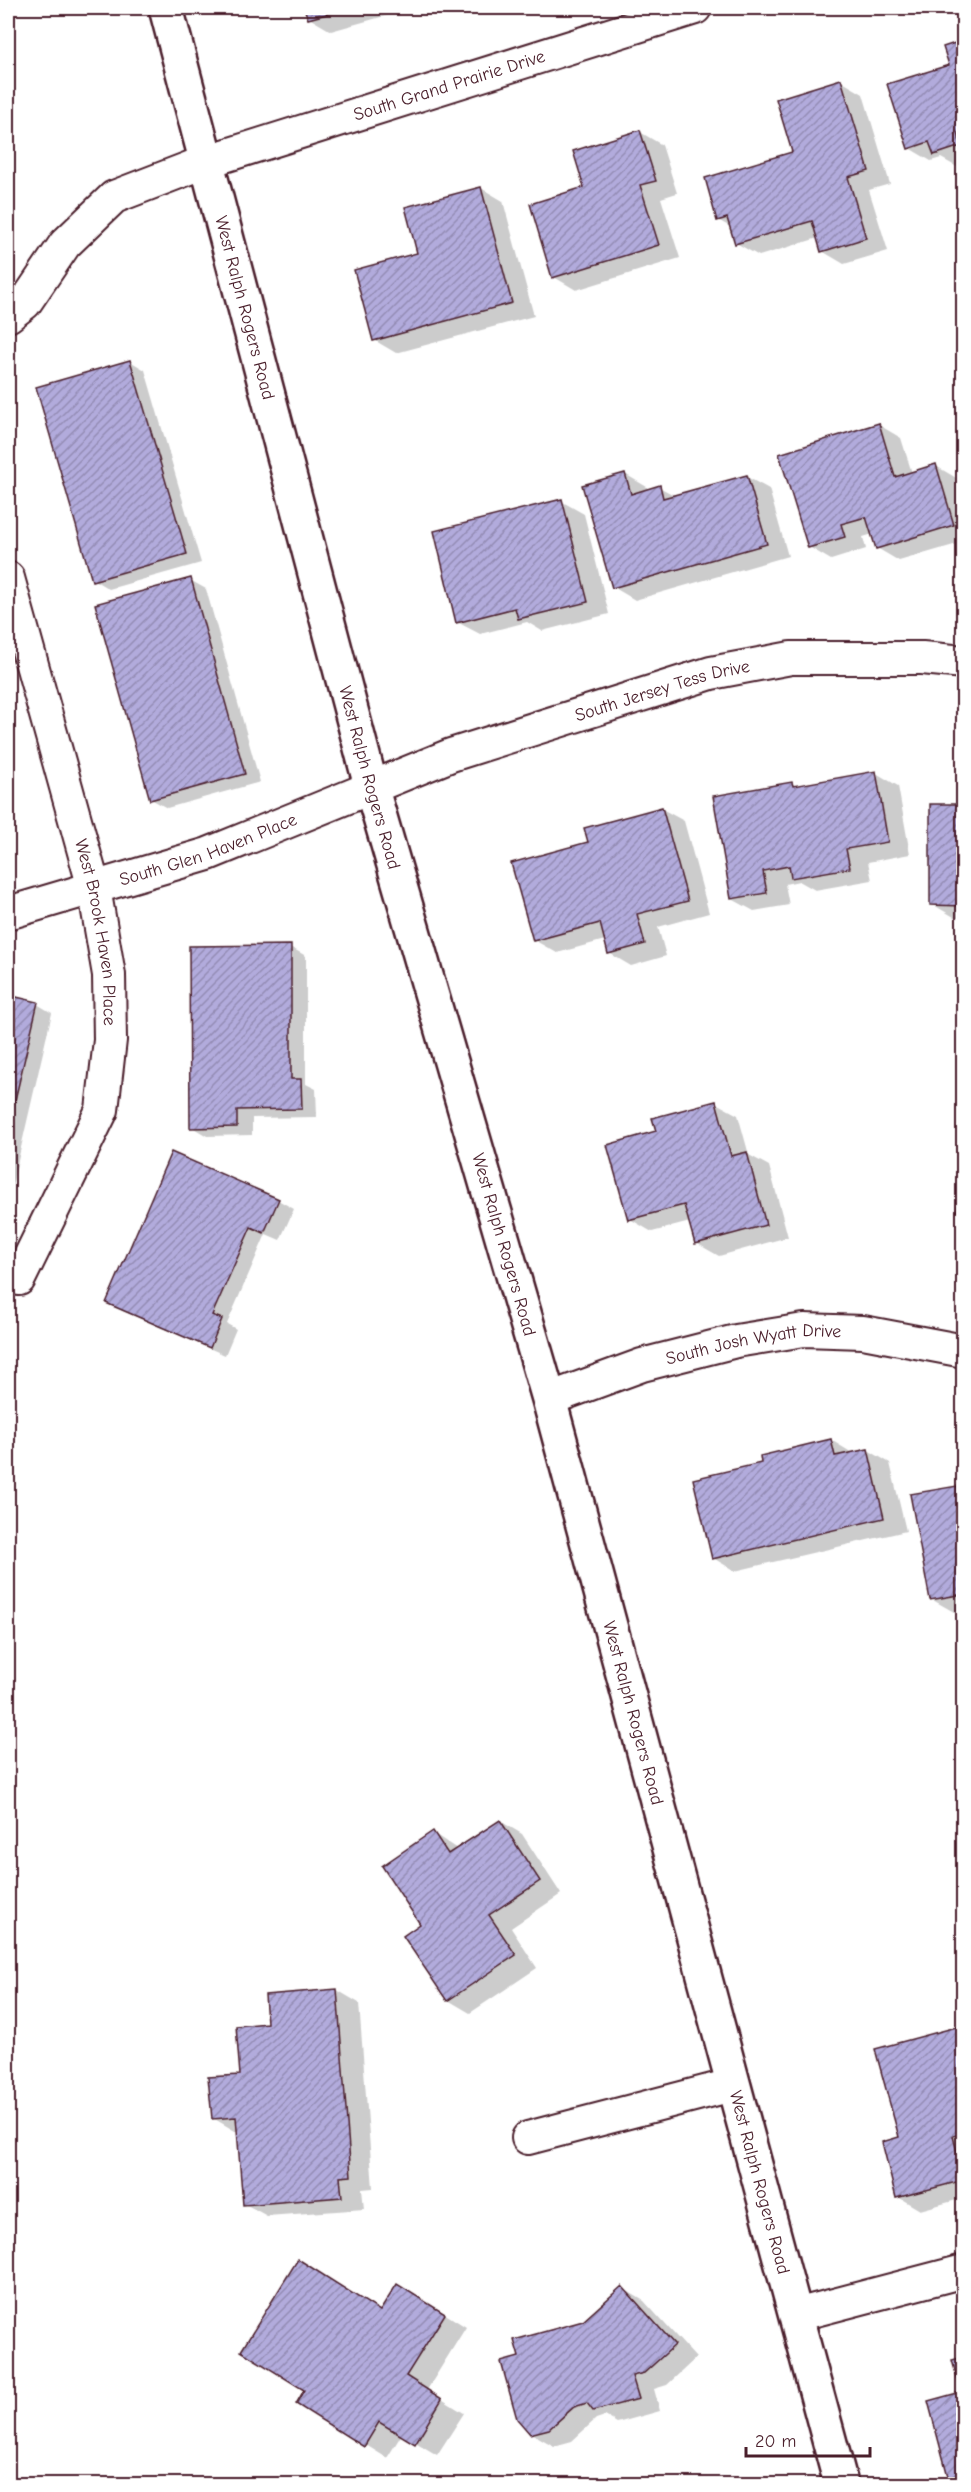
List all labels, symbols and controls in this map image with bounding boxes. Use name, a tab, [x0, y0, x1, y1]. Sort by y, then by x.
street label: South Grand Prairie Drive	[351, 46, 548, 126]
street label: West Ralph Rogers Road	[210, 214, 279, 402]
street label: South Jersey Tess Drive	[572, 656, 751, 726]
street label: West Ralph Rogers Road	[334, 684, 405, 872]
street label: South Glen Haven Place	[117, 809, 300, 891]
street label: West Brook Haven Place	[70, 837, 120, 1026]
street label: West Ralph Rogers Road	[467, 1151, 540, 1338]
street label: South Josh Wyatt Drive	[664, 1320, 841, 1369]
street label: West Ralph Rogers Road	[598, 1619, 668, 1807]
street label: West Ralph Rogers Road	[725, 2088, 794, 2277]
scale bar	[746, 2420, 870, 2458]
text: 20 m	[755, 2431, 796, 2452]

